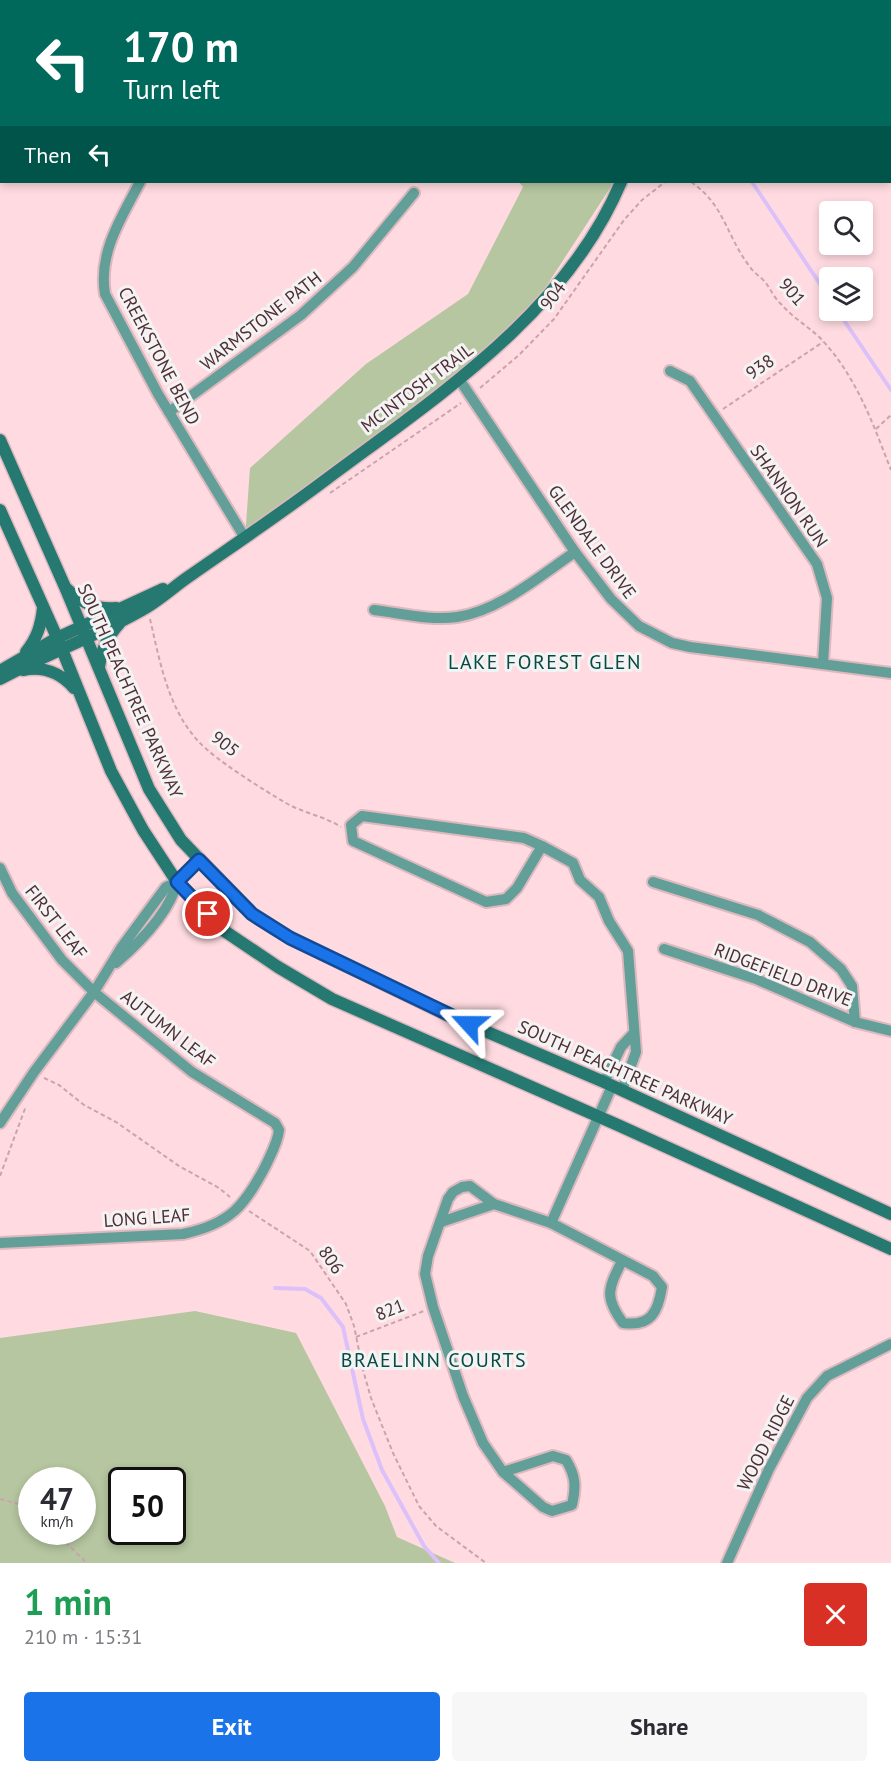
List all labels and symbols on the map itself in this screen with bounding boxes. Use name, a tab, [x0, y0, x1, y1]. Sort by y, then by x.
street label: WARMSTONE PATH	[195, 266, 326, 375]
street label: 901	[774, 273, 811, 310]
street label: 904	[535, 277, 571, 314]
street label: CREEKSTONE BEND	[113, 283, 205, 429]
street label: MCINTOSH TRAIL	[356, 338, 477, 437]
street label: 938	[741, 349, 778, 384]
street label: SHANNON RUN	[746, 440, 833, 552]
street label: GLENDALE DRIVE	[543, 480, 641, 603]
street label: SOUTH PEACHTREE PARKWAY	[73, 580, 188, 802]
district label: LAKE FOREST GLEN	[448, 649, 642, 675]
street label: 905	[207, 725, 244, 762]
street label: FIRST LEAF	[20, 880, 92, 963]
pin	[182, 888, 233, 939]
street label: RIDGEFIELD DRIVE	[711, 938, 855, 1011]
street label: AUTUMN LEAF	[116, 984, 220, 1073]
position arrow	[437, 992, 501, 1056]
street label: SOUTH PEACHTREE PARKWAY	[514, 1015, 736, 1130]
street label: LONG LEAF	[103, 1203, 191, 1232]
street label: 806	[314, 1241, 349, 1278]
street label: 821	[372, 1294, 408, 1326]
district label: BRAELINN COURTS	[341, 1347, 527, 1373]
street label: WOOD RIDGE	[732, 1391, 799, 1494]
speed limit sign: 50	[108, 1467, 186, 1545]

